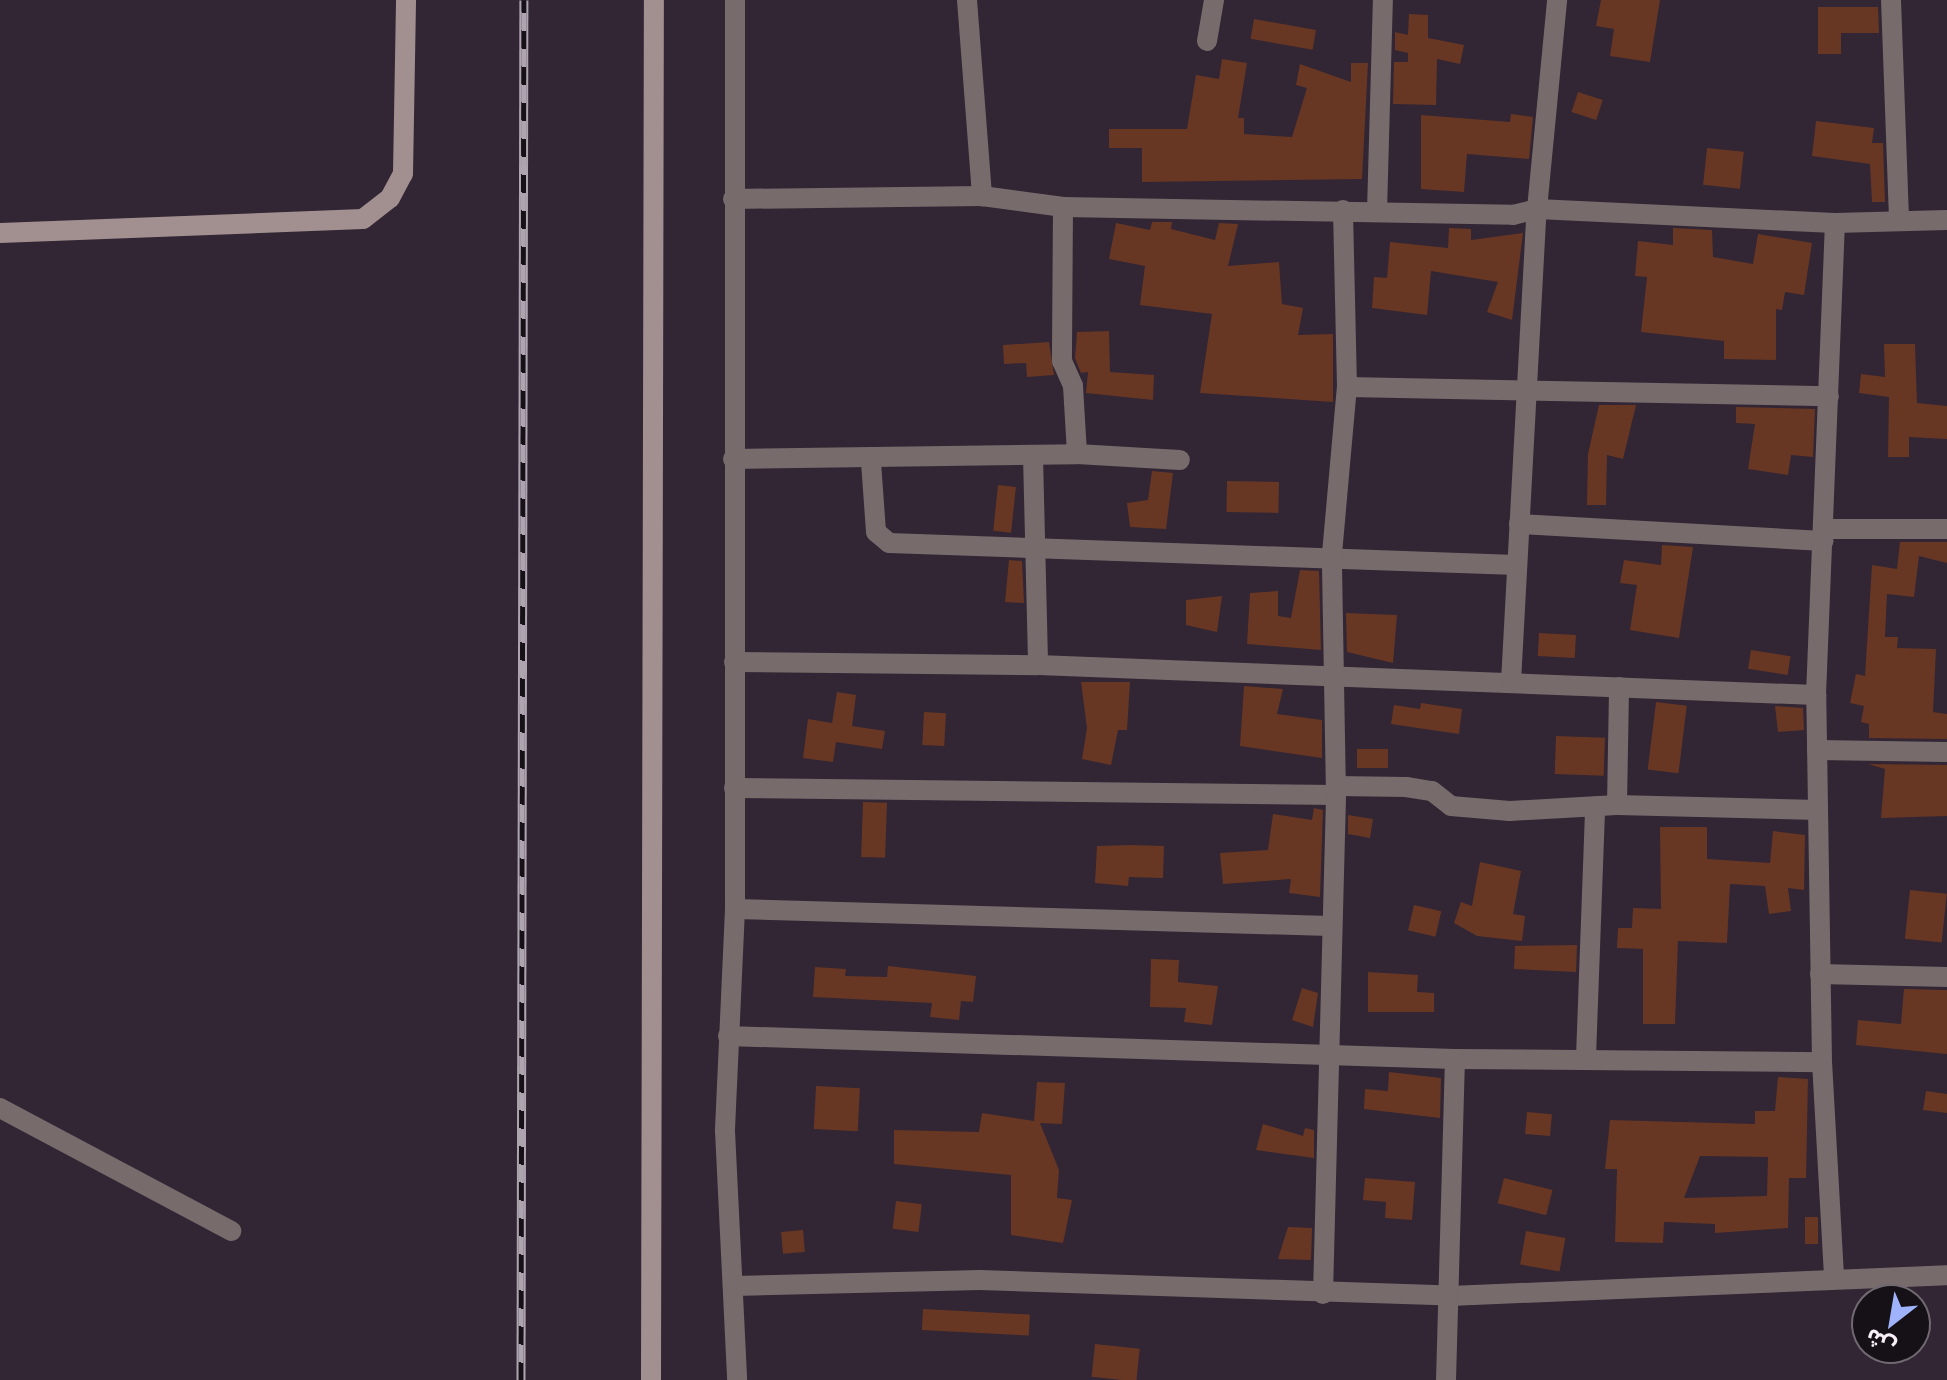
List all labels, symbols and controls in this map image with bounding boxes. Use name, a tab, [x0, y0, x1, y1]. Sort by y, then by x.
north arrow	[1851, 1284, 1931, 1364]
text: ش	[1860, 1324, 1899, 1362]

